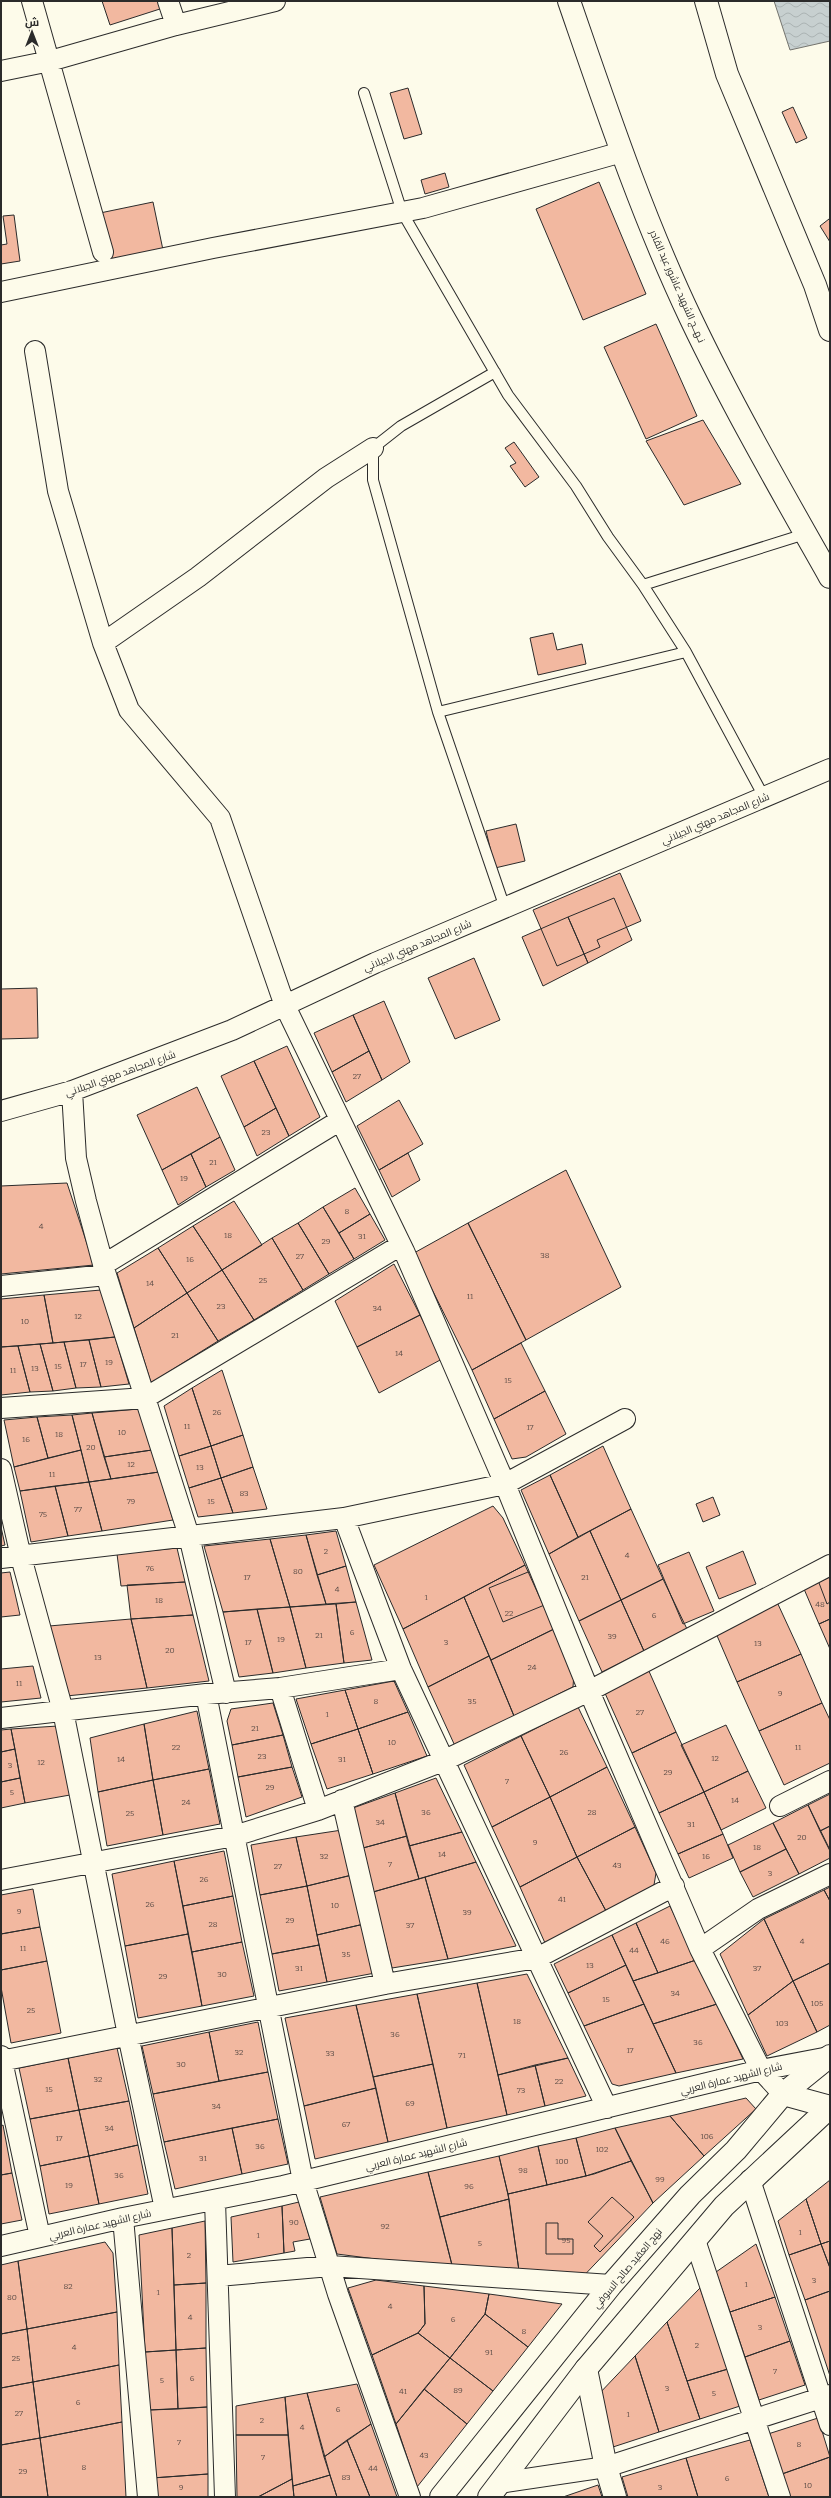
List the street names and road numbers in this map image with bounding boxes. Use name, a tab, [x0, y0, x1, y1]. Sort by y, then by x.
street label: نـهــج الشهيد عاشور عبد القادر	[646, 227, 707, 345]
street label: شارع المجاهد مهني الجيلاني	[659, 791, 772, 848]
street label: شارع المجاهد مهني الجيلاني	[361, 918, 474, 975]
street label: شارع المجاهد مهني الجيلاني	[63, 1048, 178, 1100]
street label: شارع الشهيد عمارة العربي	[679, 2060, 784, 2098]
street label: شارع الشهيد عمارة العربي	[364, 2136, 469, 2174]
street label: شارع الشهيد عمارة العربي	[48, 2207, 153, 2244]
street label: نهج العقيد صالح السوفي	[591, 2226, 666, 2312]

